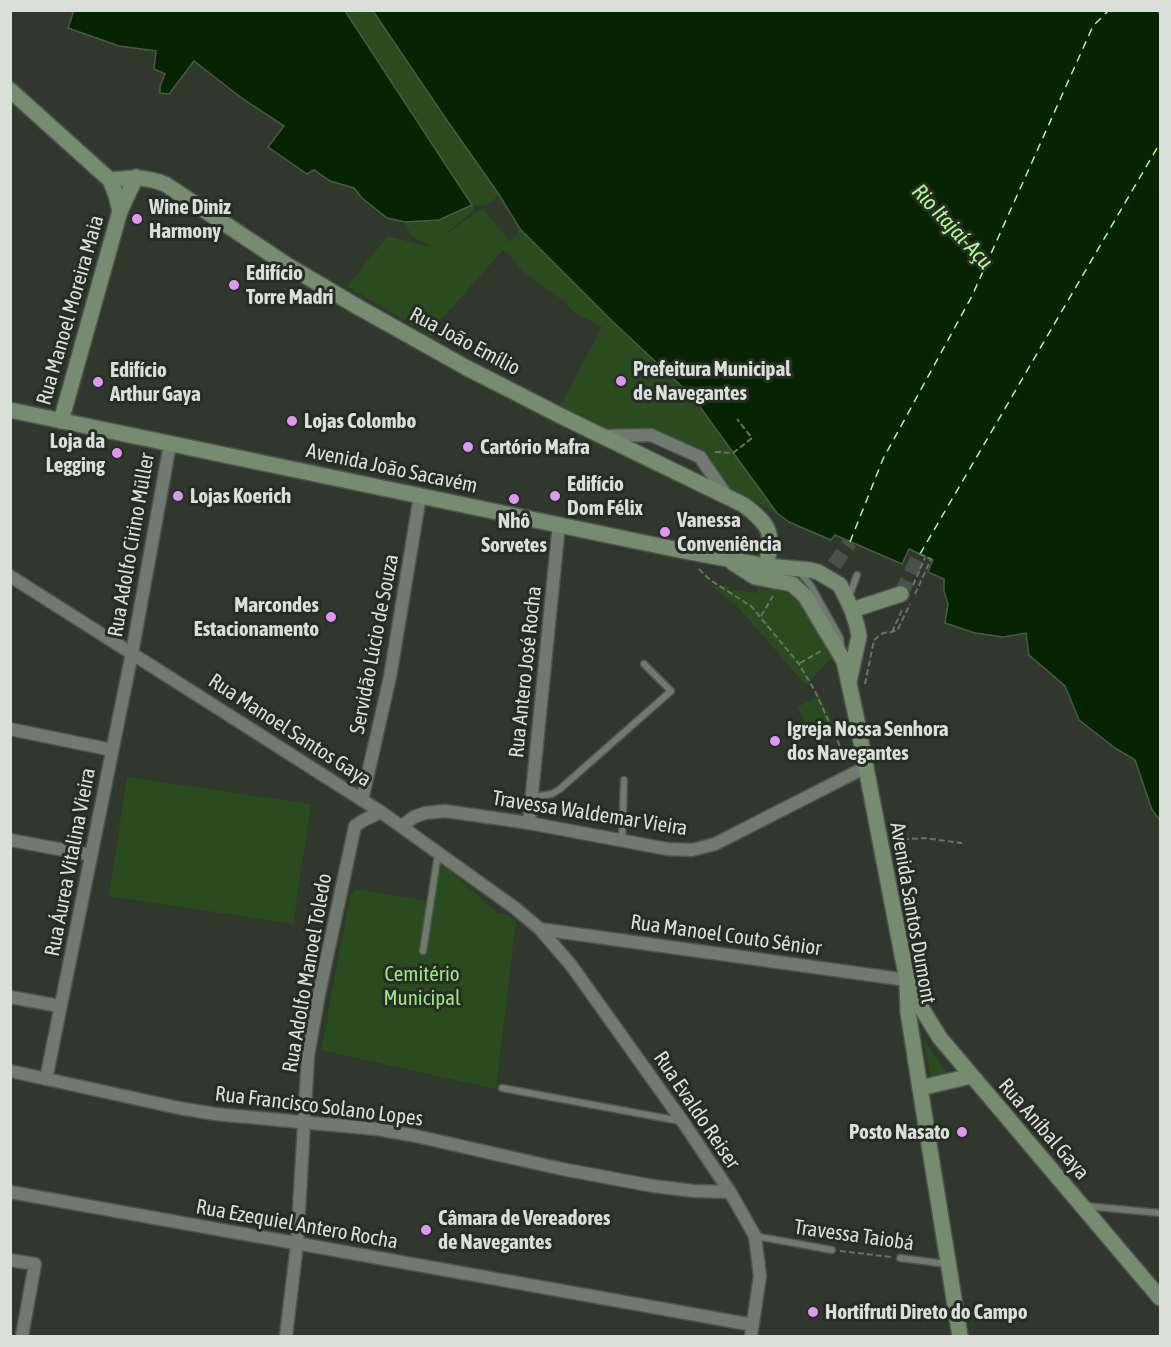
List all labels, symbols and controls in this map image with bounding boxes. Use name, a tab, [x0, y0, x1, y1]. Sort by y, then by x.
water label: Rio Itajaí-Açu	[907, 178, 999, 274]
place label: Wine Diniz Harmony	[148, 194, 231, 242]
street label: Rua Manoel Moreira Maia	[30, 212, 108, 407]
marker: Wine Diniz Harmony	[130, 212, 144, 226]
place label: Edifício Torre Madri	[246, 260, 333, 308]
marker: Edifício Torre Madri	[227, 278, 241, 292]
street label: Rua João Emílio	[406, 301, 525, 379]
place label: Prefeitura Municipal de Navegantes	[633, 356, 791, 404]
place label: Edifício Arthur Gaya	[109, 357, 201, 405]
marker: Prefeitura Municipal de Navegantes	[614, 374, 628, 388]
marker: Edifício Arthur Gaya	[91, 375, 105, 389]
place label: Lojas Colombo	[304, 408, 417, 432]
marker: Lojas Colombo	[285, 414, 299, 428]
place label: Loja da Legging	[46, 428, 106, 476]
place label: Cartório Mafra	[480, 434, 590, 458]
street label: Avenida João Sacavém	[305, 437, 480, 497]
marker: Cartório Mafra	[461, 440, 475, 454]
marker: Loja da Legging	[110, 446, 124, 460]
street label: Rua Adolfo Cirino Müller	[102, 450, 158, 639]
place label: Edifício Dom Félix	[567, 471, 644, 519]
place label: Lojas Koerich	[190, 483, 291, 507]
marker: Lojas Koerich	[171, 489, 185, 503]
marker: Edifício Dom Félix	[548, 489, 562, 503]
marker: Nhô Sorvetes	[507, 492, 521, 506]
place label: Vanessa Conveniência	[676, 507, 782, 555]
place label: Nhô Sorvetes	[481, 508, 547, 556]
marker: Vanessa Conveniência	[658, 525, 672, 539]
street label: Servidão Lúcio de Souza	[344, 552, 402, 736]
street label: Rua Antero José Rocha	[503, 585, 545, 759]
place label: Marcondes Estacionamento	[194, 592, 320, 640]
marker: Marcondes Estacionamento	[324, 610, 338, 624]
street label: Rua Manoel Santos Gaya	[205, 668, 376, 791]
place label: Igreja Nossa Senhora dos Navegantes	[787, 716, 949, 764]
marker: Igreja Nossa Senhora dos Navegantes	[768, 734, 782, 748]
street label: Rua Áurea Vitalina Vieira	[39, 766, 99, 958]
street label: Travessa Waldemar Vieira	[491, 785, 689, 839]
street label: Avenida Santos Dumont	[886, 820, 942, 1005]
street label: Rua Adolfo Manoel Toledo	[277, 871, 335, 1074]
street label: Rua Manoel Couto Sênior	[629, 909, 824, 959]
park label: Cemitério Municipal	[383, 961, 461, 1009]
street label: Rua Evaldo Reiser	[650, 1046, 746, 1173]
street label: Rua Aníbal Gaya	[994, 1073, 1095, 1184]
street label: Rua Francisco Solano Lopes	[214, 1080, 425, 1130]
place label: Posto Nasato	[849, 1119, 950, 1143]
marker: Posto Nasato	[955, 1125, 969, 1139]
street label: Rua Ezequiel Antero Rocha	[194, 1193, 400, 1253]
place label: Câmara de Vereadores de Navegantes	[438, 1205, 611, 1253]
street label: Travessa Taiobá	[793, 1214, 916, 1254]
marker: Câmara de Vereadores de Navegantes	[419, 1223, 433, 1237]
place label: Hortifruti Direto do Campo	[825, 1299, 1028, 1323]
marker: Hortifruti Direto do Campo	[806, 1305, 820, 1319]

